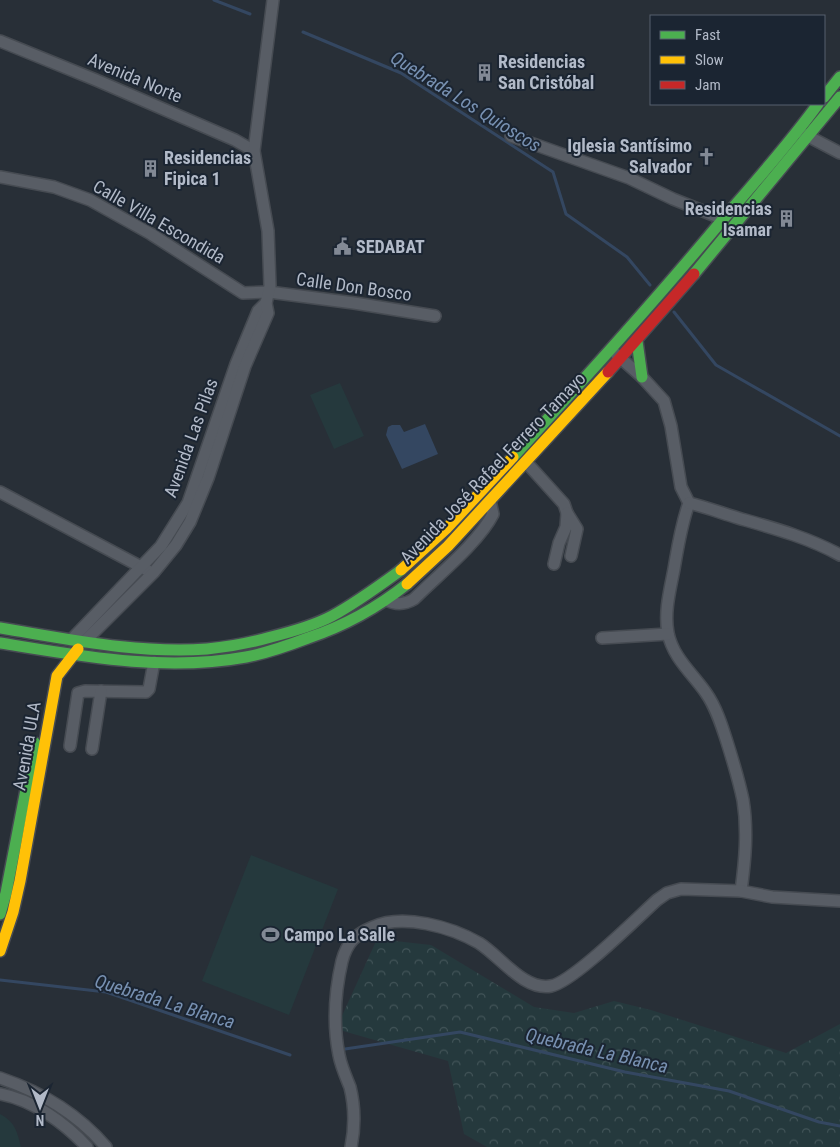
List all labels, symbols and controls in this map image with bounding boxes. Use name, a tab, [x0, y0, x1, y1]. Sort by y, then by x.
legend	[650, 15, 825, 105]
text: Fast	[695, 26, 720, 44]
water label: Quebrada Los Quioscos	[386, 46, 545, 157]
street label: Avenida Norte	[85, 48, 185, 107]
place label: Residencias San Cristóbal	[498, 51, 594, 93]
text: Slow	[695, 51, 724, 69]
building icon: Residencias San Cristóbal	[474, 62, 494, 82]
text: Jam	[695, 76, 721, 94]
place label: Iglesia Santísimo Salvador	[567, 135, 692, 177]
church icon: Iglesia Santísimo Salvador	[696, 146, 716, 166]
place label: Residencias Fipica 1	[164, 147, 251, 189]
building icon: Residencias Fipica 1	[140, 158, 160, 178]
street label: Calle Villa Escondida	[90, 175, 229, 268]
place label: Residencias Isamar	[685, 198, 772, 240]
building icon: Residencias Isamar	[776, 209, 796, 229]
place label: SEDABAT	[356, 236, 425, 257]
public building icon: SEDABAT	[332, 237, 352, 257]
street label: Calle Don Bosco	[295, 268, 413, 305]
street label: Avenida José Rafael Ferrero Tamayo	[396, 368, 590, 568]
street label: Avenida Las Pilas	[159, 375, 222, 500]
street label: Avenida ULA	[8, 699, 45, 792]
place label: Campo La Salle	[284, 924, 396, 945]
sports icon: Campo La Salle	[260, 925, 280, 945]
water label: Quebrada La Blanca	[92, 969, 238, 1034]
water label: Quebrada La Blanca	[523, 1023, 670, 1078]
north arrow	[15, 1082, 65, 1132]
text: N	[36, 1112, 44, 1128]

